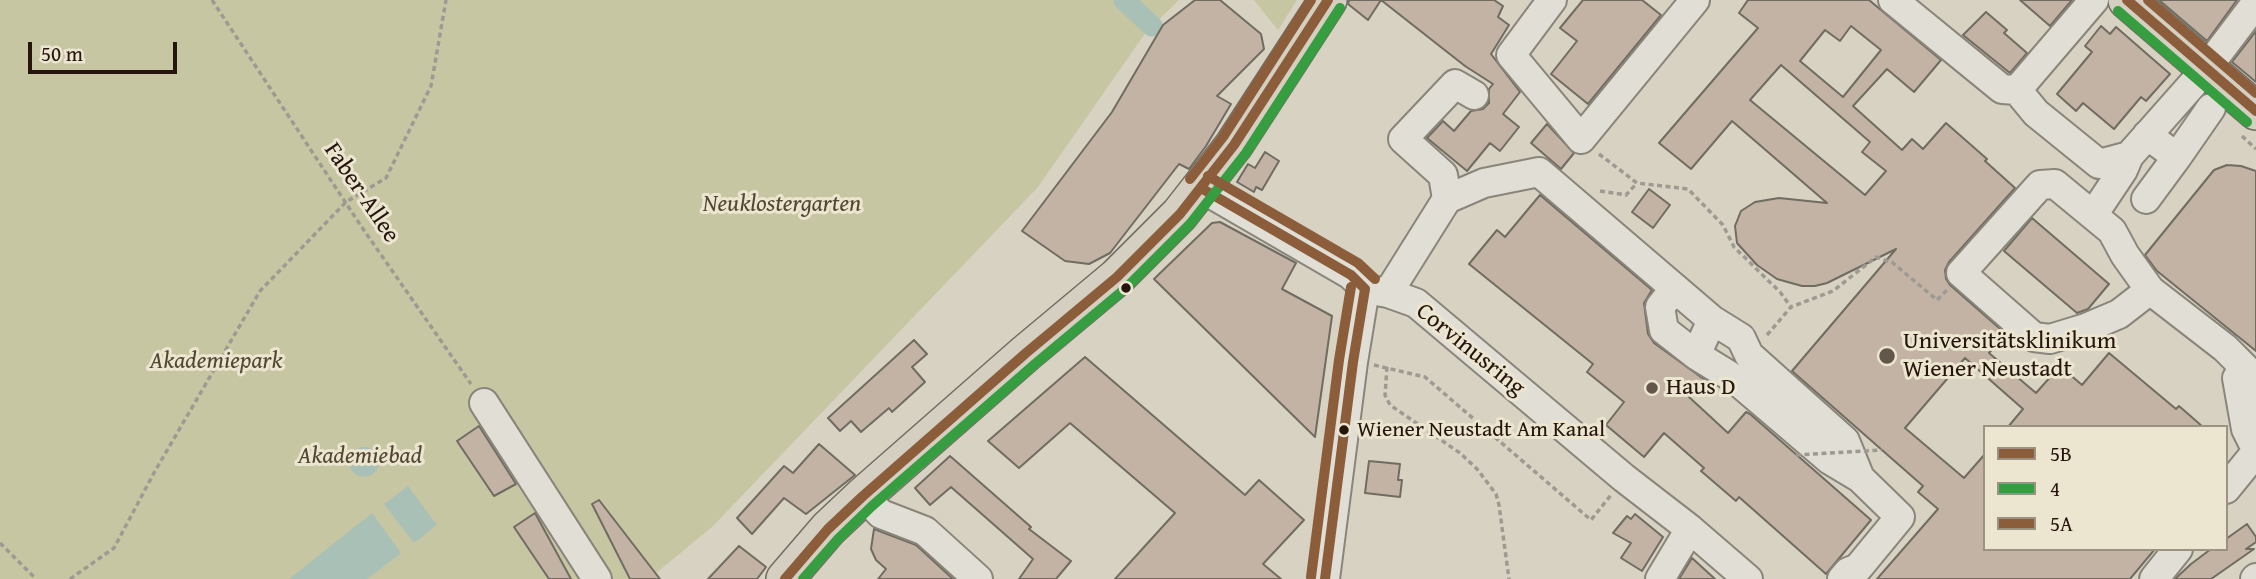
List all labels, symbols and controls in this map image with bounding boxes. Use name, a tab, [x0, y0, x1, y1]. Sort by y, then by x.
scale bar	[32, 28, 180, 72]
text: 50 m	[41, 38, 83, 69]
street label: Faber-Allee	[317, 137, 405, 249]
park label: Neuklostergarten	[703, 191, 861, 219]
unlabelled marker	[1119, 281, 1133, 295]
street label: Corvinusring	[1410, 297, 1530, 403]
place label: Universitätsklinikum Wiener Neustadt	[1903, 328, 2116, 384]
marker: Universitätsklinikum Wiener Neustadt	[1877, 346, 1897, 366]
park label: Akademiepark	[150, 348, 282, 376]
place label: Haus D	[1666, 374, 1736, 402]
marker: Haus D	[1644, 380, 1660, 396]
place label: Wiener Neustadt Am Kanal	[1357, 417, 1605, 443]
marker: Wiener Neustadt Am Kanal	[1337, 423, 1351, 437]
legend	[1983, 425, 2228, 551]
text: 5B	[2050, 438, 2072, 469]
park label: Akademiebad	[298, 443, 422, 471]
text: 4	[2050, 473, 2060, 504]
text: 5A	[2050, 508, 2073, 539]

